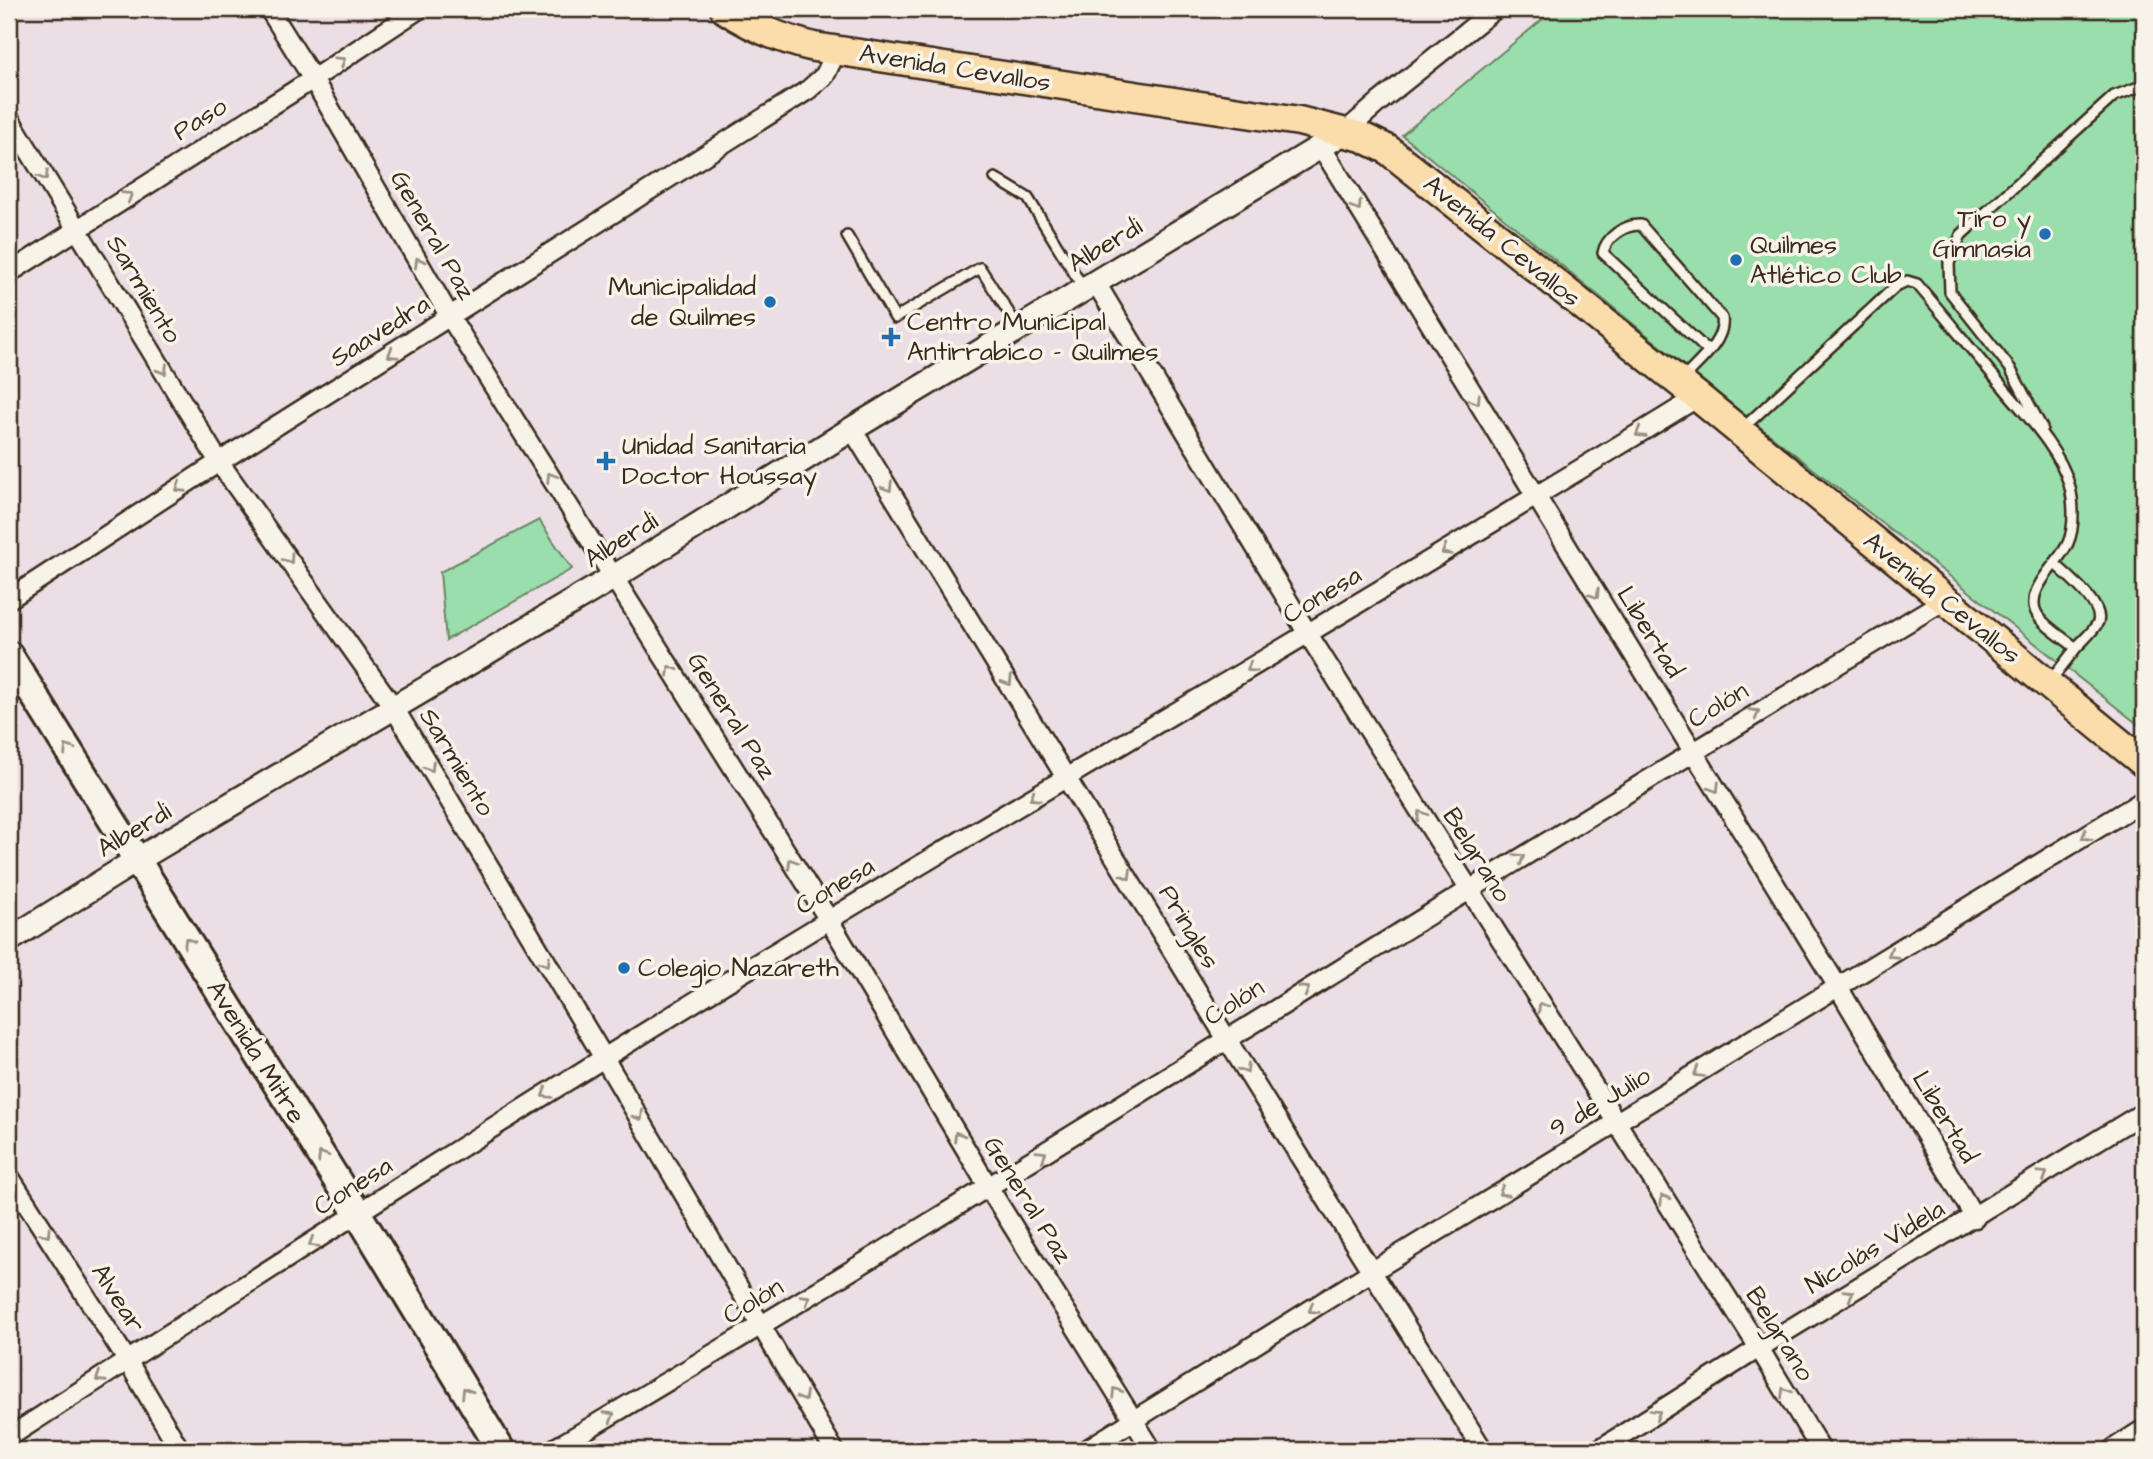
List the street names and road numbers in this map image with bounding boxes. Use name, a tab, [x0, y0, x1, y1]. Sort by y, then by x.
street label: Avenida Cevallos	[857, 35, 1053, 101]
street label: Paso	[166, 88, 234, 149]
street label: General Paz	[381, 164, 485, 306]
street label: Avenida Cevallos	[1416, 166, 1588, 316]
street label: Alberdi	[1061, 209, 1149, 281]
street label: Sarmiento	[97, 228, 191, 350]
street label: Saavedra	[323, 286, 437, 376]
street label: Alberdi	[577, 503, 665, 577]
street label: Avenida Cevallos	[1856, 523, 2028, 673]
street label: Conesa	[1276, 557, 1368, 633]
street label: Libertad	[1608, 579, 1692, 685]
street label: General Paz	[679, 645, 785, 787]
street label: Colón	[1681, 673, 1755, 737]
street label: Sarmiento	[410, 701, 504, 823]
street label: Alberdi	[90, 794, 178, 866]
street label: Belgrano	[1432, 801, 1520, 911]
street label: Conesa	[789, 848, 881, 924]
street label: Pringles	[1148, 878, 1228, 977]
street label: Colón	[1197, 970, 1271, 1034]
street label: Avenida Mitre	[198, 974, 314, 1130]
street label: 9 de Julio	[1542, 1057, 1658, 1146]
street label: Libertad	[1903, 1064, 1987, 1170]
street label: General Paz	[975, 1129, 1081, 1271]
street label: Conesa	[307, 1148, 399, 1224]
street label: Nicolás Videla	[1798, 1191, 1952, 1303]
street label: Alvear	[82, 1256, 154, 1340]
street label: Colón	[716, 1269, 790, 1333]
street label: Belgrano	[1735, 1280, 1823, 1390]

